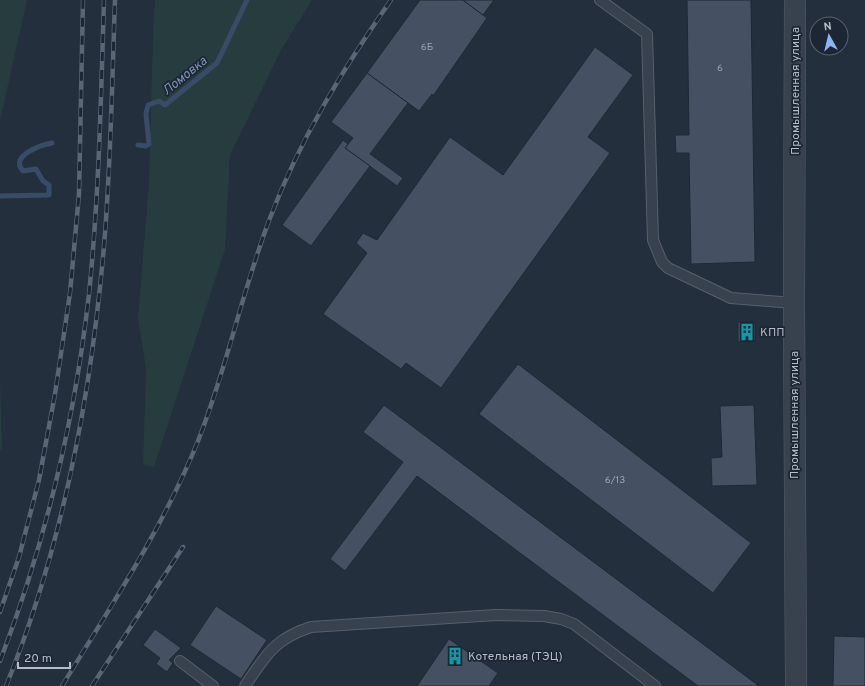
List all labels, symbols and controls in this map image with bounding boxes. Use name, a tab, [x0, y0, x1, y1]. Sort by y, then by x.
north arrow	[809, 16, 849, 56]
text: N	[823, 20, 833, 35]
street label: Промышленная улица	[788, 27, 804, 155]
house number: 6Б	[421, 41, 433, 54]
water label: Ломовка	[160, 53, 211, 99]
house number: 6	[717, 62, 723, 75]
building icon: КПП	[737, 322, 757, 342]
place label: КПП	[760, 325, 784, 341]
street label: Промышленная улица	[787, 351, 803, 479]
house number: 6/13	[605, 474, 625, 487]
scale bar	[18, 644, 70, 670]
building icon: Котельная (ТЭЦ)	[445, 646, 465, 666]
place label: Котельная (ТЭЦ)	[468, 649, 563, 665]
text: 20 m	[24, 651, 52, 667]

